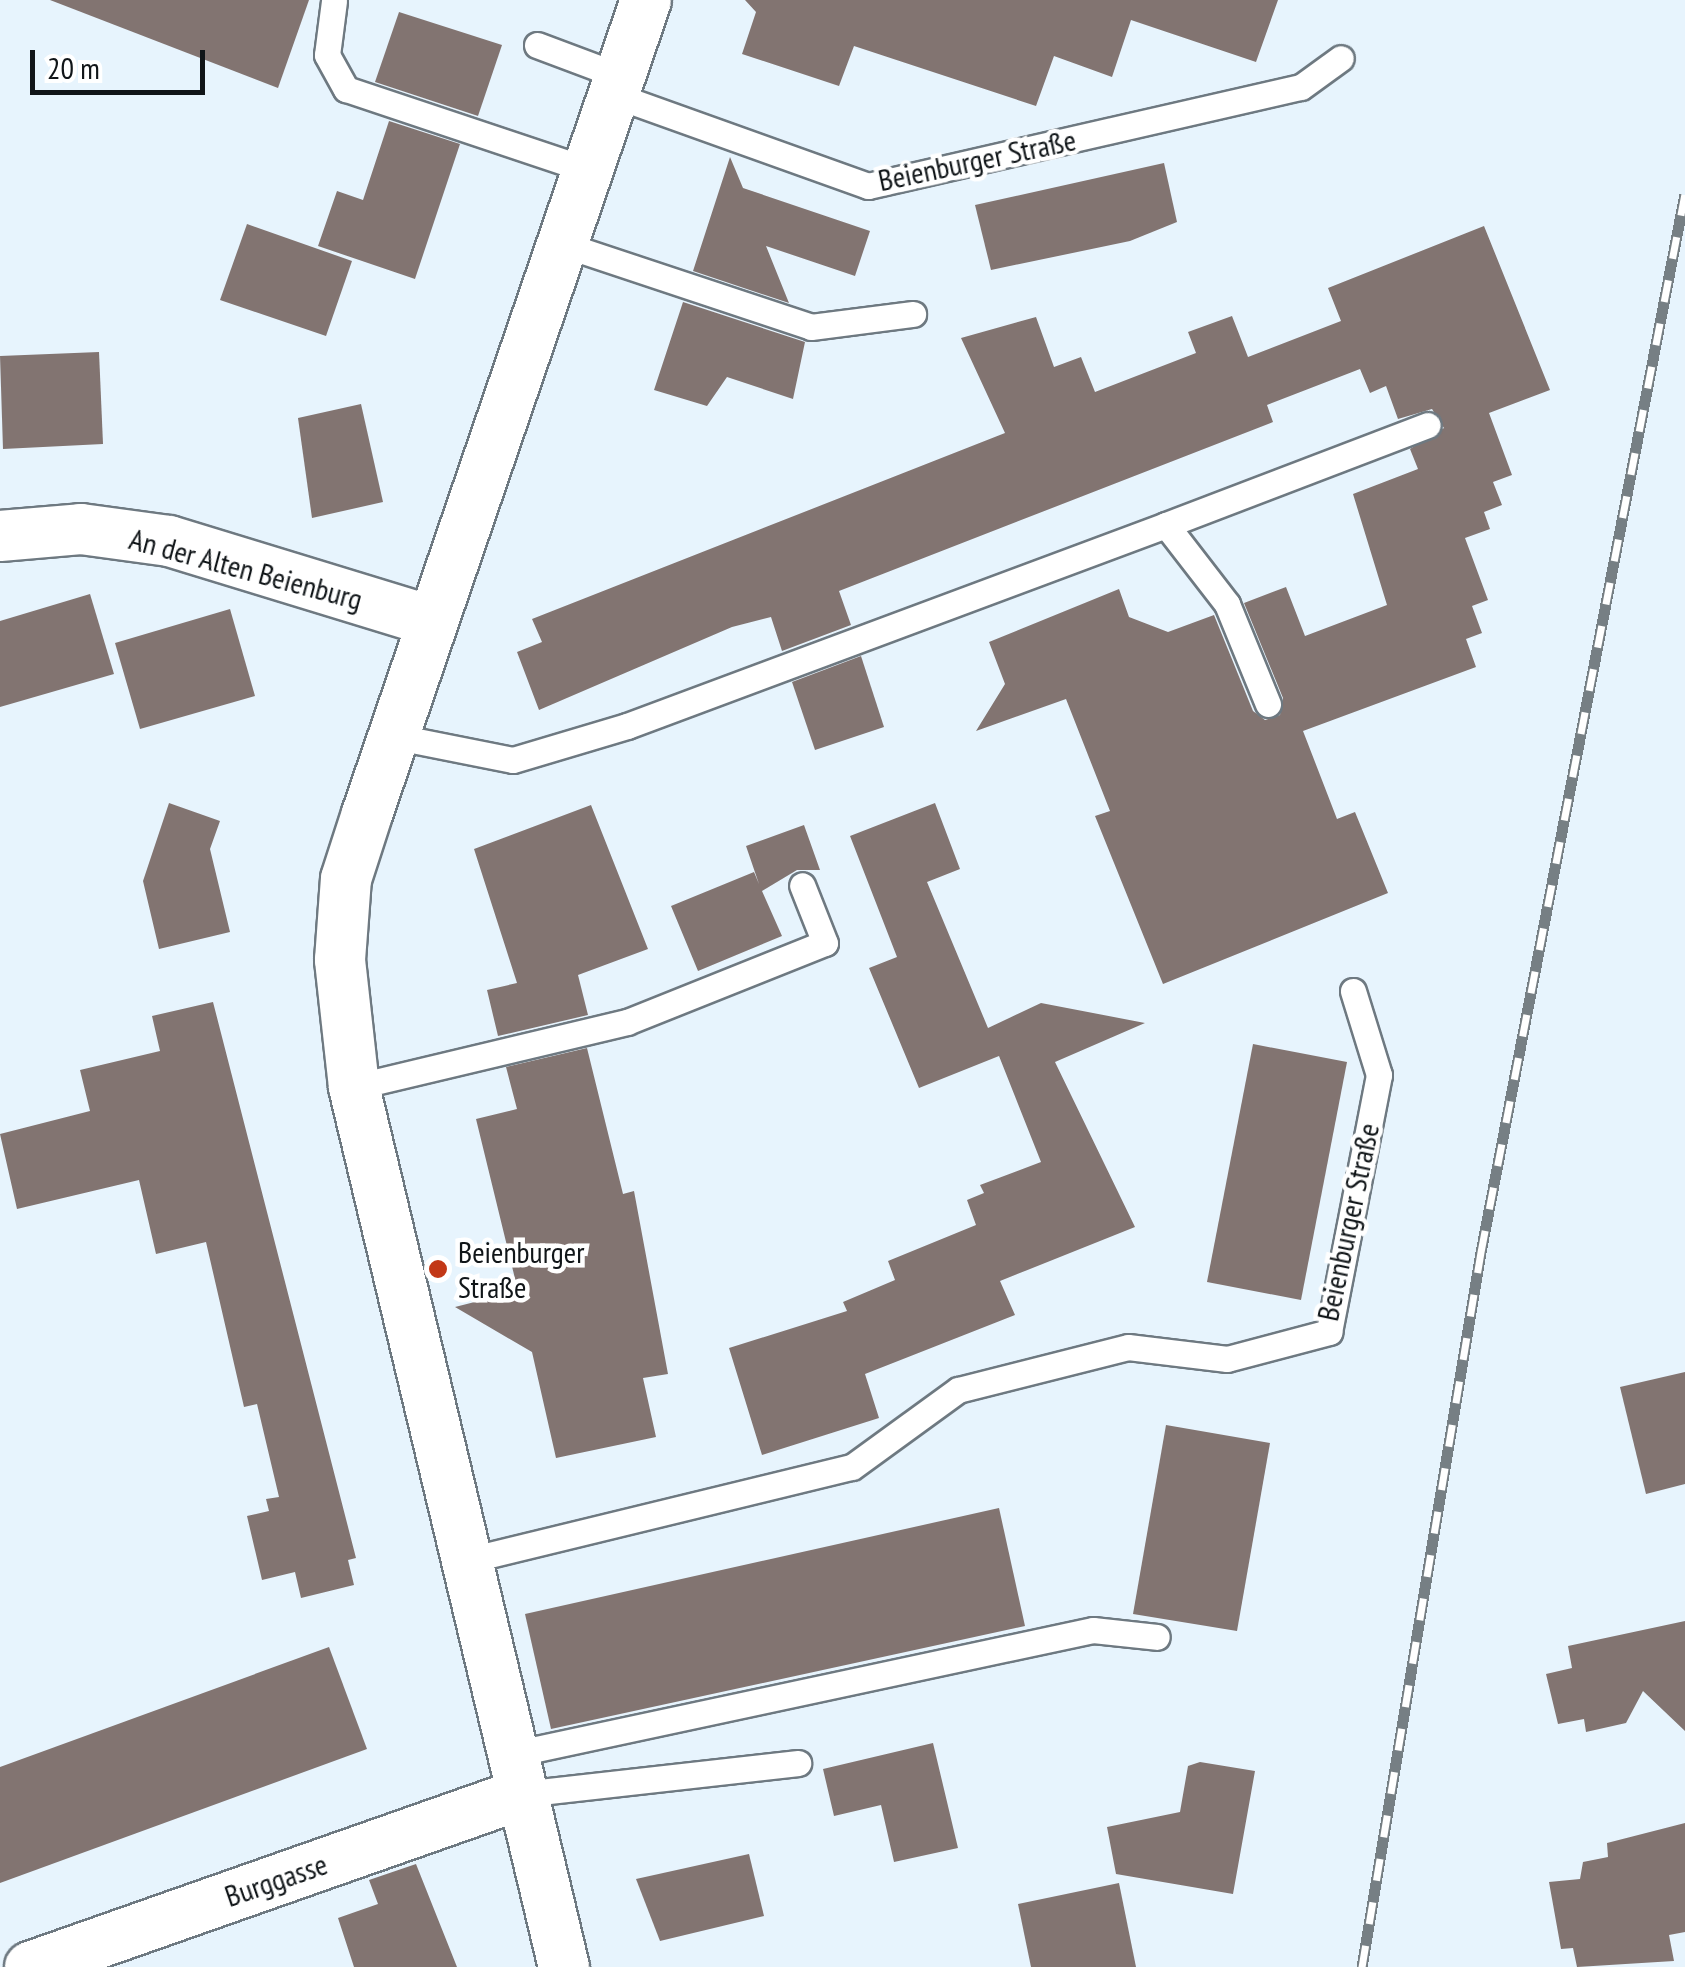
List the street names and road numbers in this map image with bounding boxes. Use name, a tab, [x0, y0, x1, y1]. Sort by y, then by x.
street label: Beienburger Straße	[875, 121, 1079, 199]
street label: An der Alten Beienburg	[125, 520, 367, 618]
street label: Beienburger Straße	[1309, 1120, 1387, 1324]
street label: Burggasse	[220, 1846, 332, 1914]

